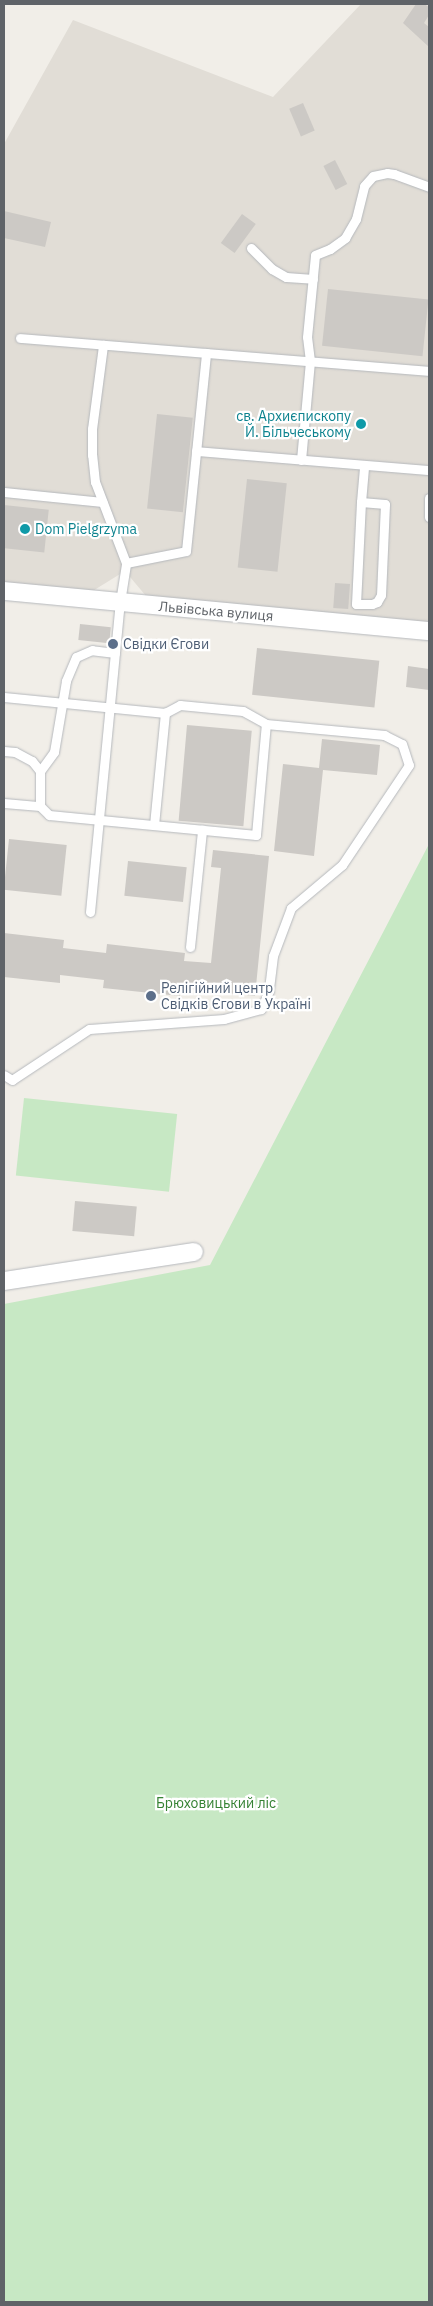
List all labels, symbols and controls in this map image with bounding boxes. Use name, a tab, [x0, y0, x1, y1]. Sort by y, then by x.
place label: св. Архиєпископу Й. Більчеському	[236, 408, 351, 441]
marker: св. Архиєпископу Й. Більчеському	[355, 418, 367, 430]
place label: Dom Pielgrzyma	[35, 521, 137, 537]
marker: Dom Pielgrzyma	[19, 523, 31, 535]
street label: Львівська вулиця	[158, 598, 274, 624]
place label: Свідки Єгови	[123, 636, 209, 652]
marker: Свідки Єгови	[107, 638, 119, 650]
place label: Релігійний центр Свідків Єгови в Україні	[161, 980, 311, 1012]
marker: Релігійний центр Свідків Єгови в Україні	[145, 990, 157, 1002]
park label: Брюховицький ліс	[156, 1795, 276, 1811]

